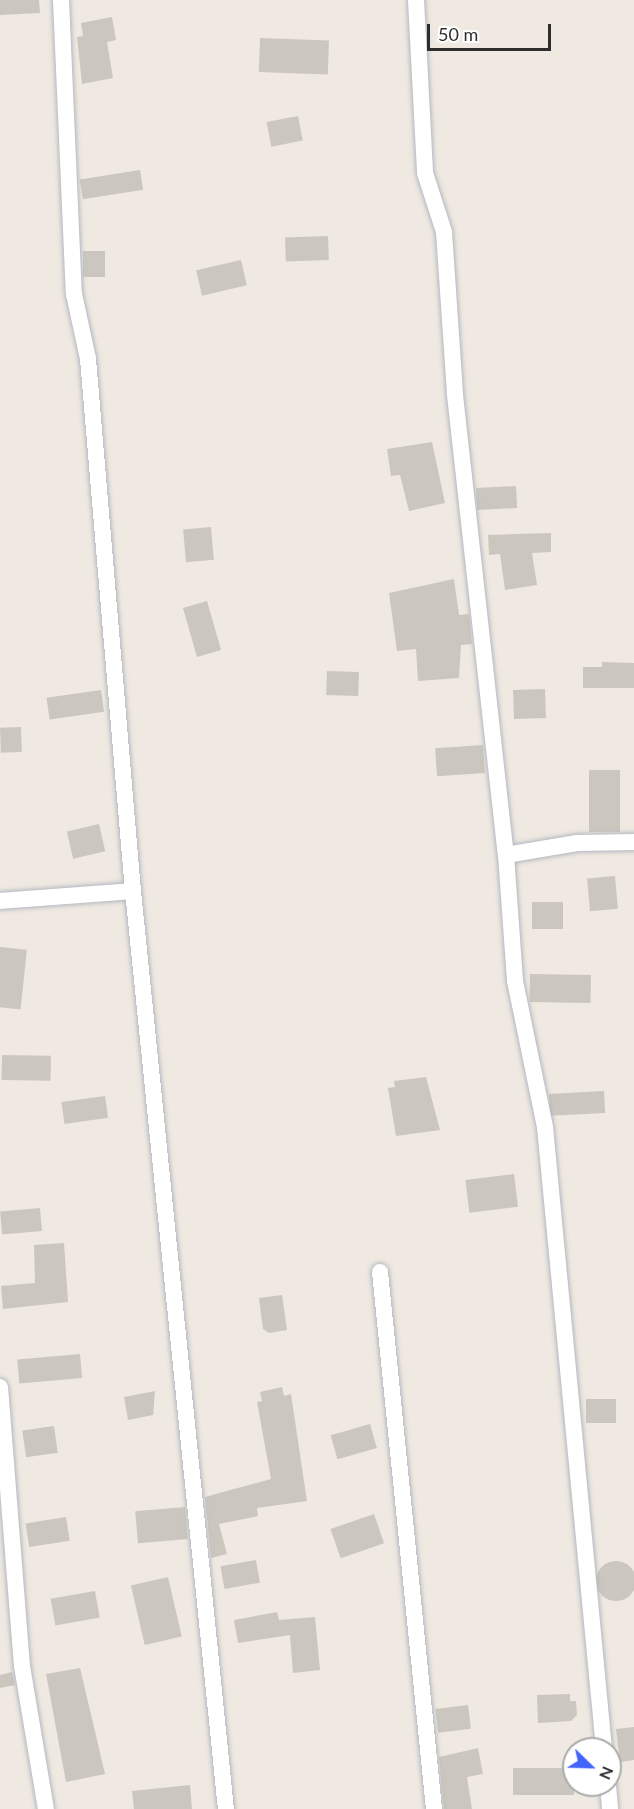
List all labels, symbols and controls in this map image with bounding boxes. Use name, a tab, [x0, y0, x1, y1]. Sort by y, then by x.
scale bar	[430, 12, 554, 50]
text: 50 m	[438, 23, 478, 45]
north arrow	[562, 1737, 622, 1797]
text: N	[596, 1764, 618, 1783]

